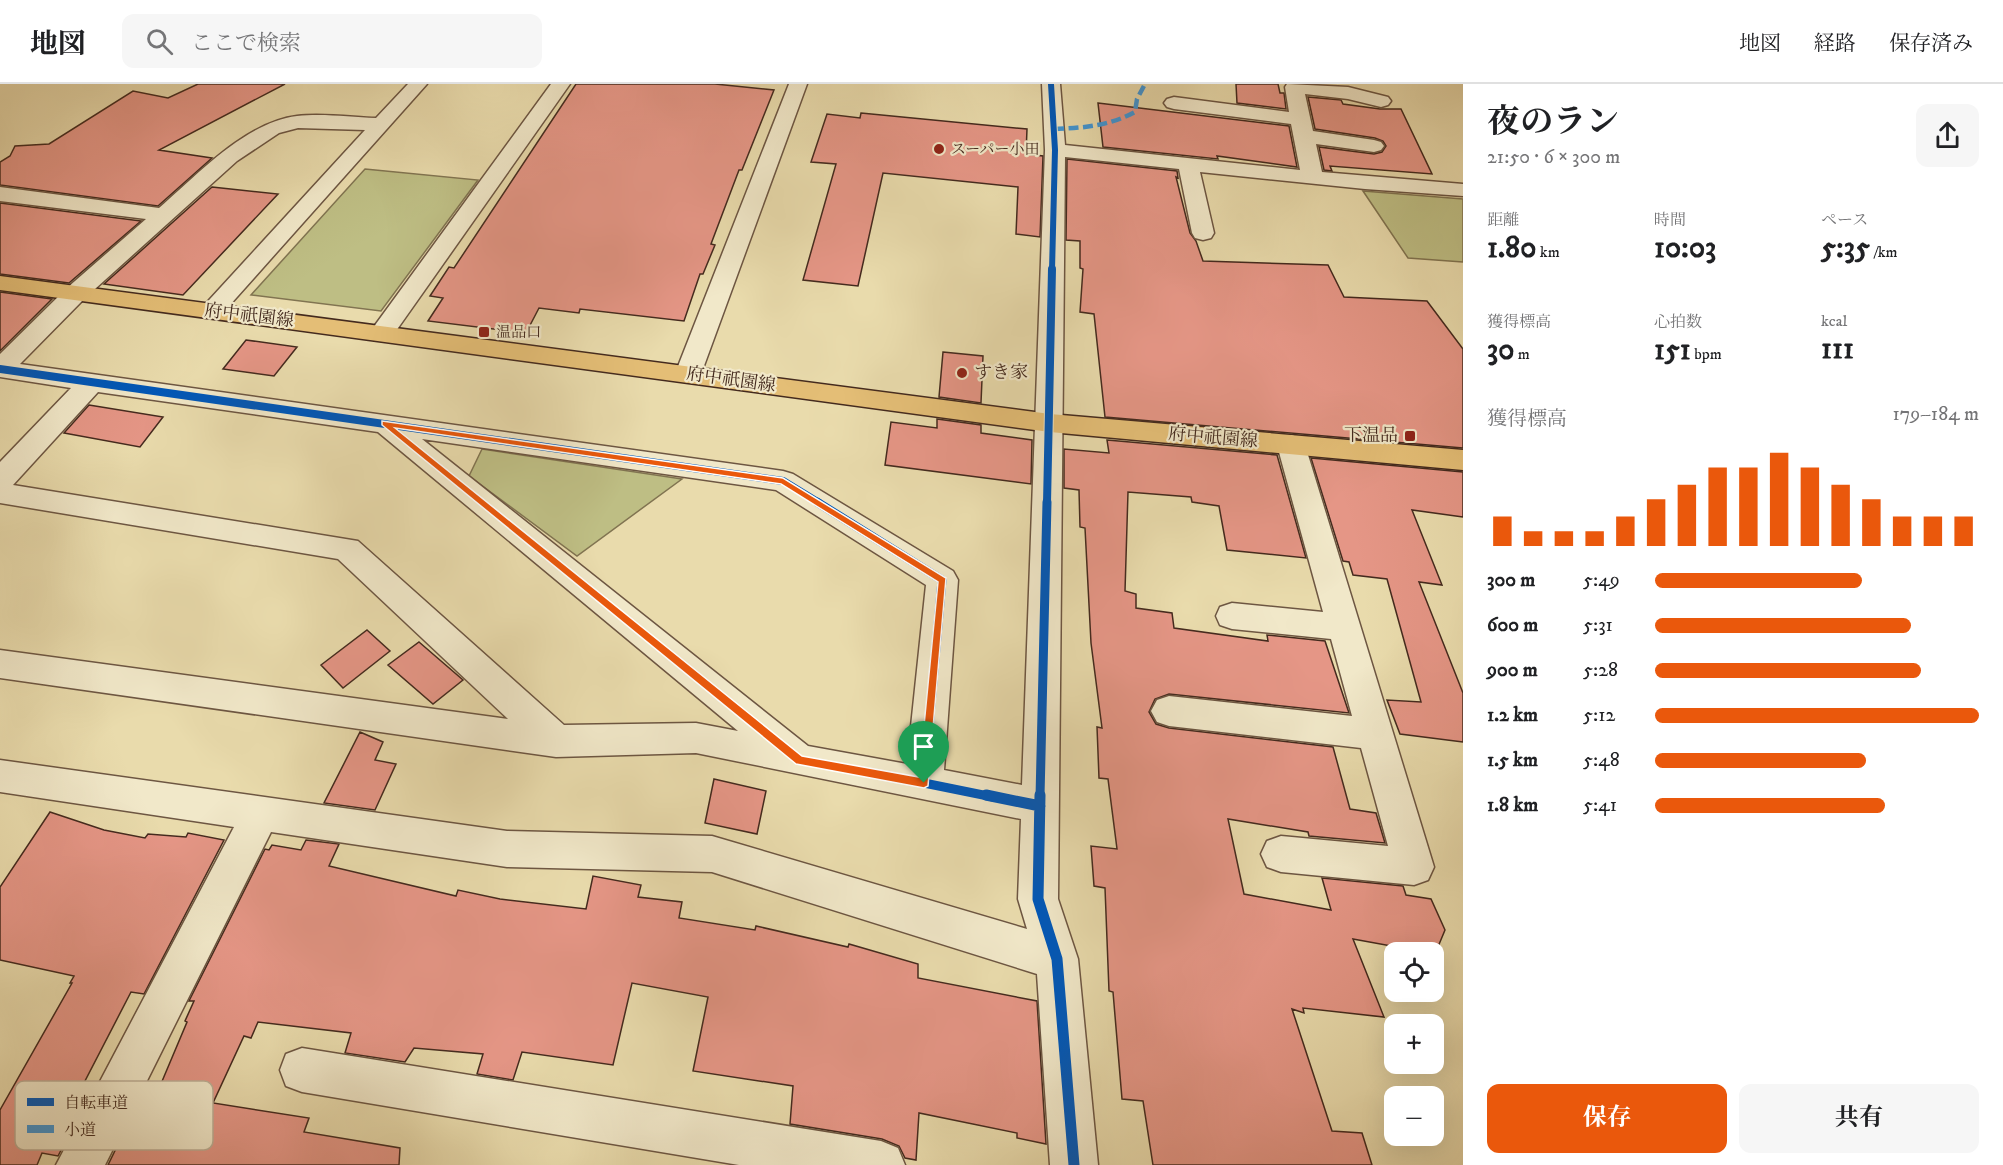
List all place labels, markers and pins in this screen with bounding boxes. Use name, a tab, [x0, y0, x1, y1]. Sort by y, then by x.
place label: スーパー小田	[951, 140, 1040, 159]
marker: スーパー小田	[932, 142, 946, 156]
place label: 温品口	[496, 323, 541, 342]
marker: 温品口	[477, 325, 491, 339]
place label: すき家	[974, 362, 1028, 384]
marker: すき家	[955, 366, 969, 380]
place label: 下温品	[1344, 425, 1398, 447]
marker: 下温品	[1403, 429, 1417, 443]
pin	[898, 721, 949, 783]

